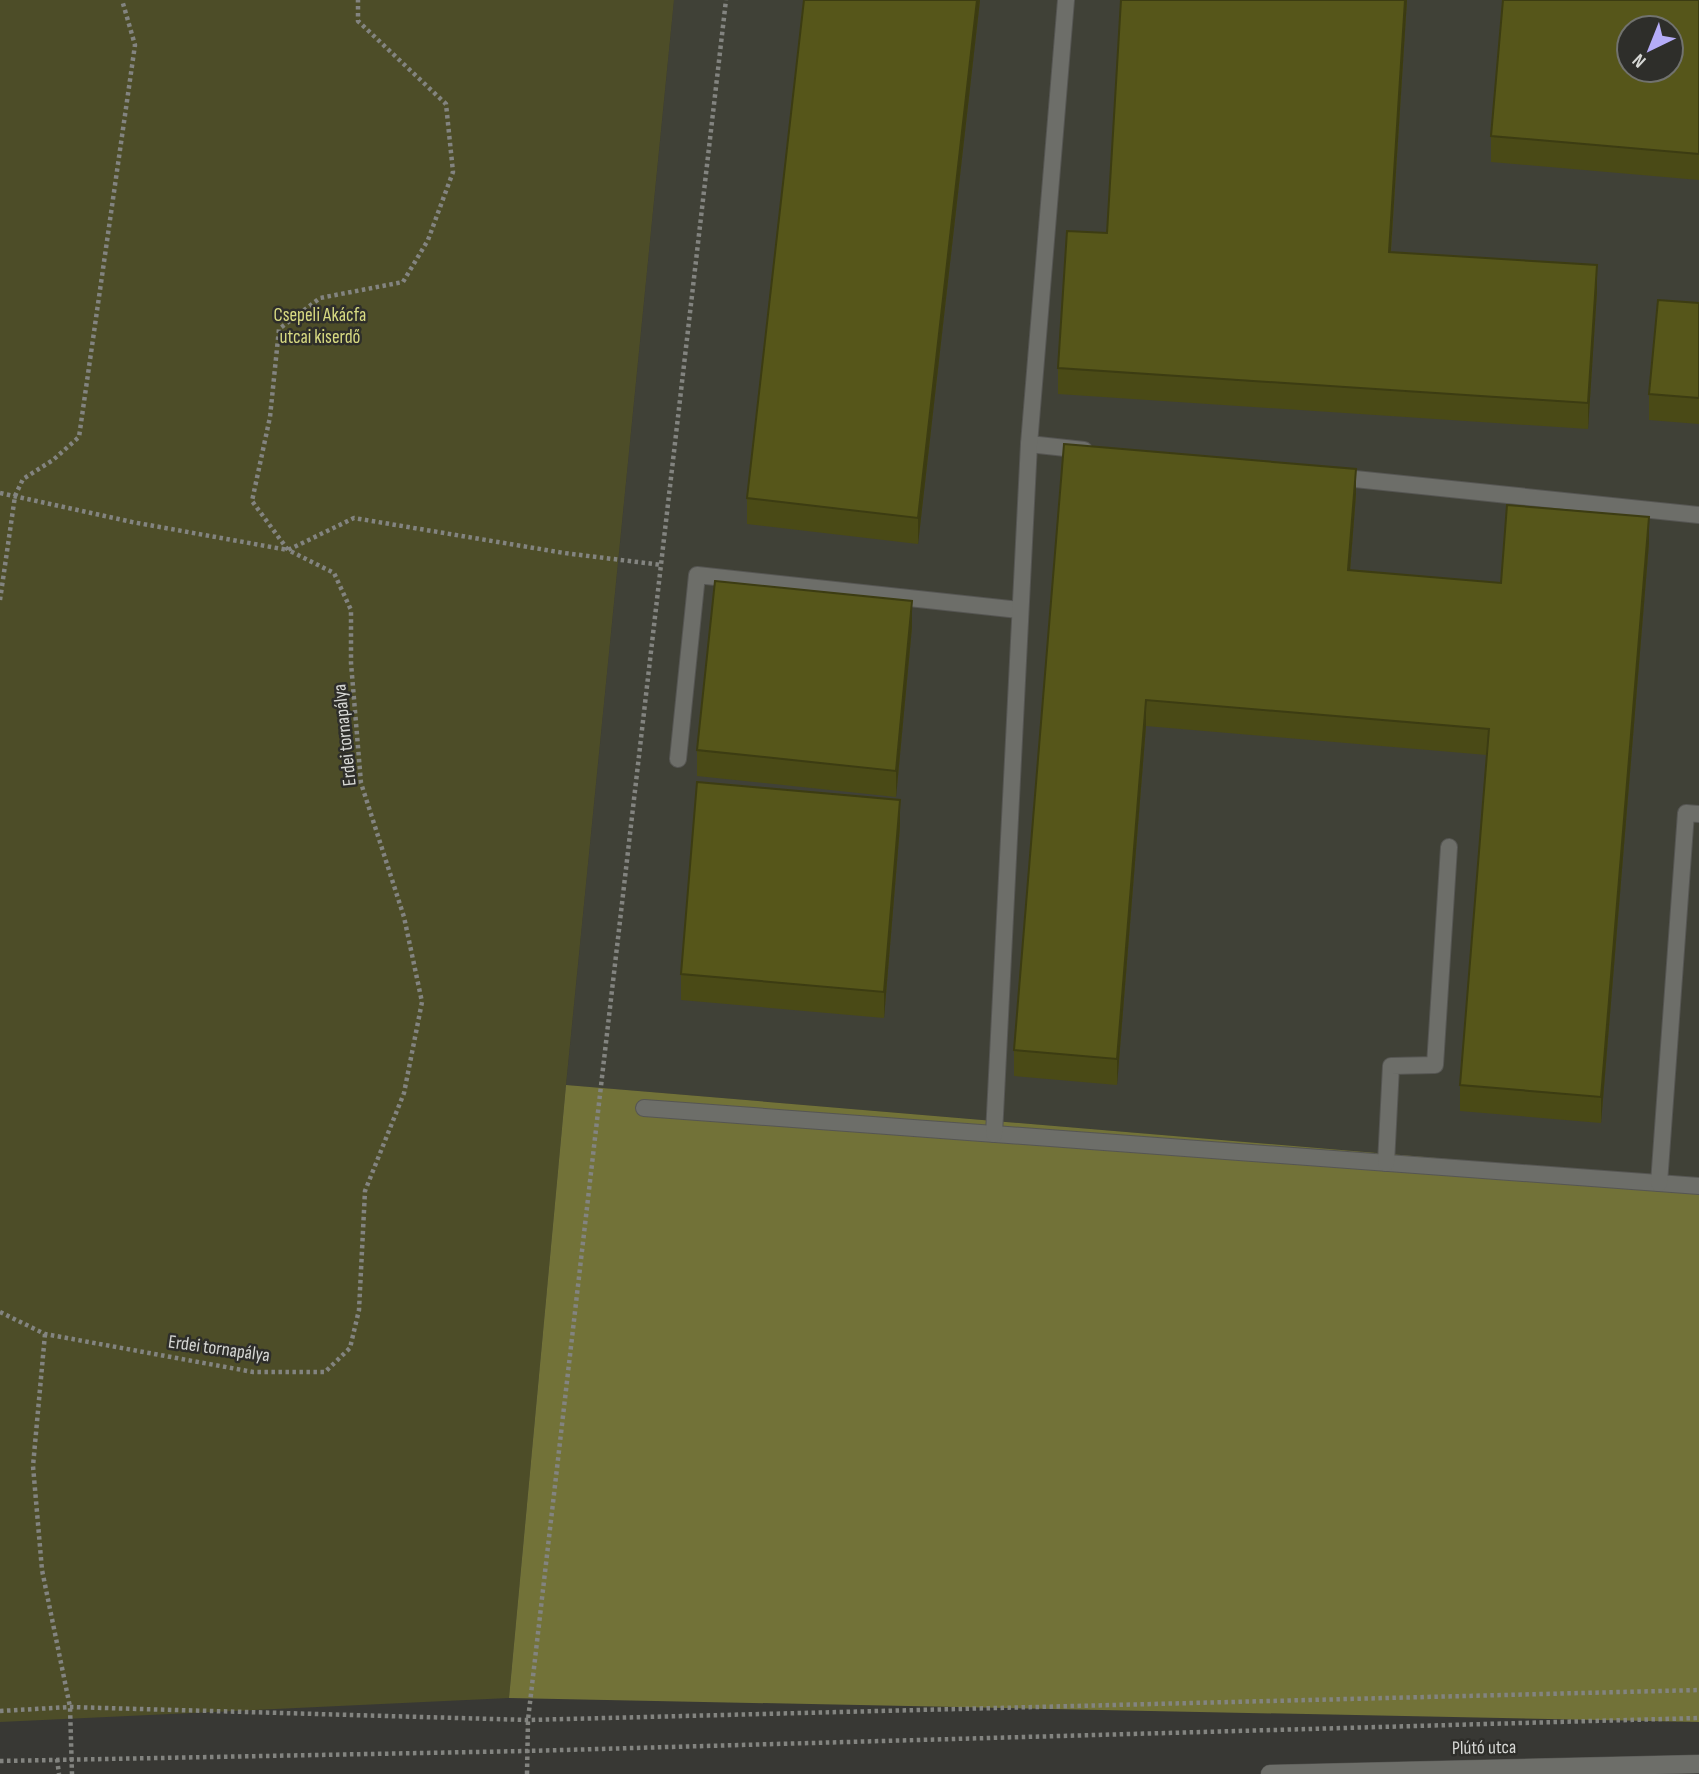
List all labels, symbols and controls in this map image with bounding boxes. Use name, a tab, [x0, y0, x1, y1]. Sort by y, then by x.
north arrow	[1615, 14, 1685, 84]
text: N	[1628, 48, 1651, 72]
park label: Csepeli Akácfa utcai kiserdő	[274, 304, 366, 349]
street label: Erdei tornapálya	[328, 683, 362, 787]
street label: Erdei tornapálya	[167, 1330, 271, 1368]
street label: Plútó utca	[1452, 1736, 1516, 1760]

